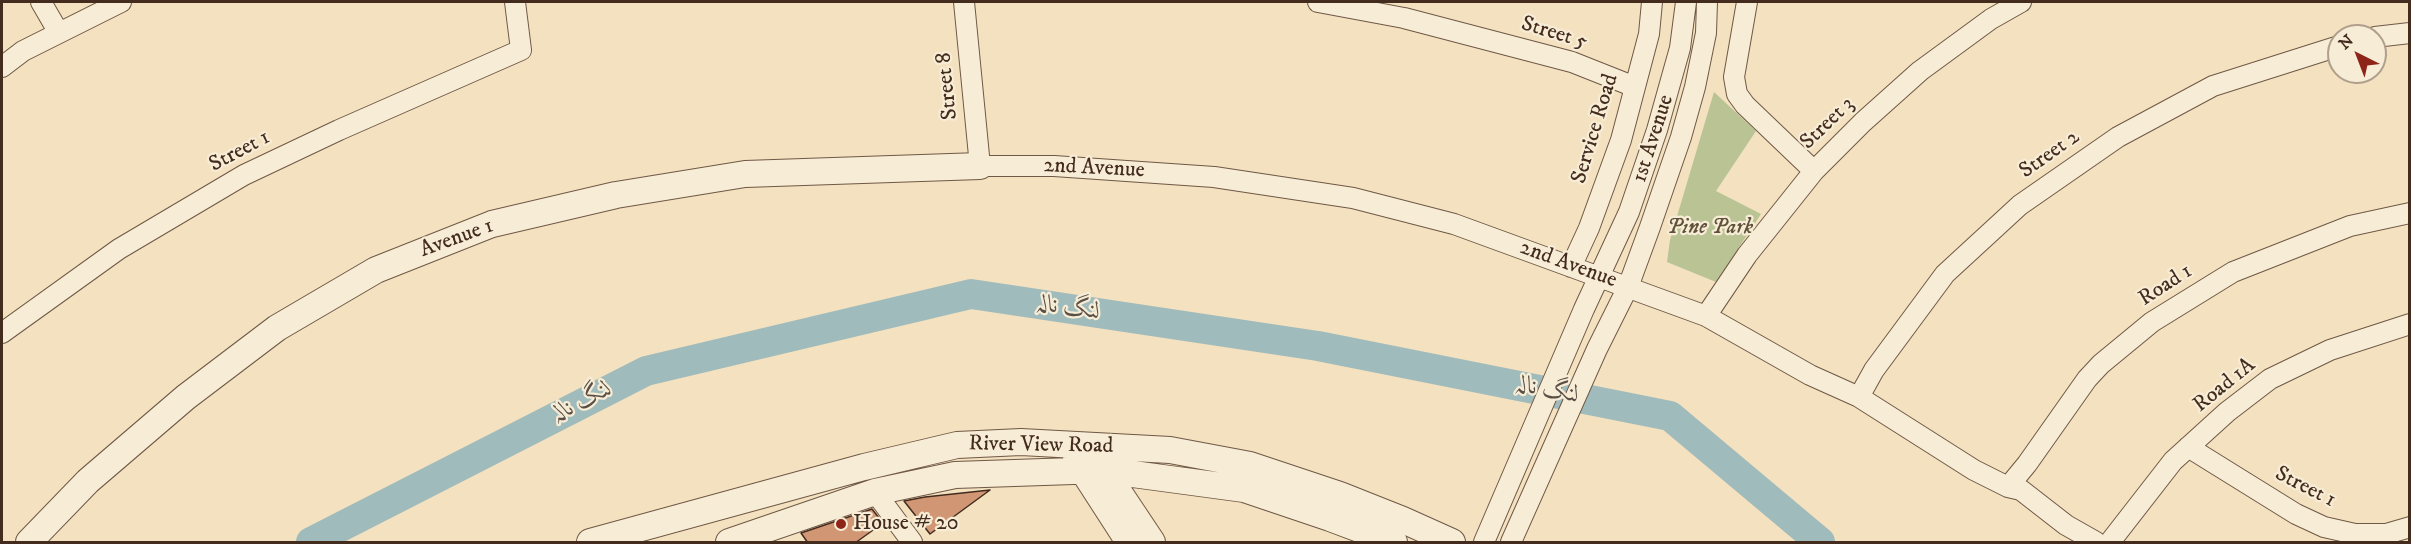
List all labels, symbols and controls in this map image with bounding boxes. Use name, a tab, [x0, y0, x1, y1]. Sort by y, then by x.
street label: Street 5	[1518, 11, 1590, 57]
north arrow	[2327, 24, 2387, 84]
text: N	[2335, 30, 2358, 54]
street label: Street 8	[931, 51, 965, 121]
street label: Service Road	[1567, 71, 1625, 187]
street label: 1st Avenue	[1627, 92, 1681, 186]
street label: Street 3	[1795, 92, 1861, 156]
street label: Street 1	[205, 125, 275, 179]
street label: Street 2	[2015, 125, 2085, 185]
street label: 2nd Avenue	[1043, 153, 1145, 185]
street label: Avenue 1	[417, 214, 497, 264]
park label: Pine Park	[1667, 215, 1753, 241]
street label: 2nd Avenue	[1516, 235, 1620, 295]
street label: Road 1	[2134, 259, 2198, 313]
water label: لنگ نالہ	[1033, 290, 1103, 328]
street label: Road 1A	[2189, 353, 2261, 419]
water label: لنگ نالہ	[1512, 371, 1582, 411]
water label: لنگ نالہ	[546, 375, 618, 431]
street label: River View Road	[968, 432, 1114, 460]
street label: Street 1	[2270, 462, 2340, 514]
place label: House # 20	[853, 511, 959, 537]
marker: House # 20	[834, 517, 848, 531]

